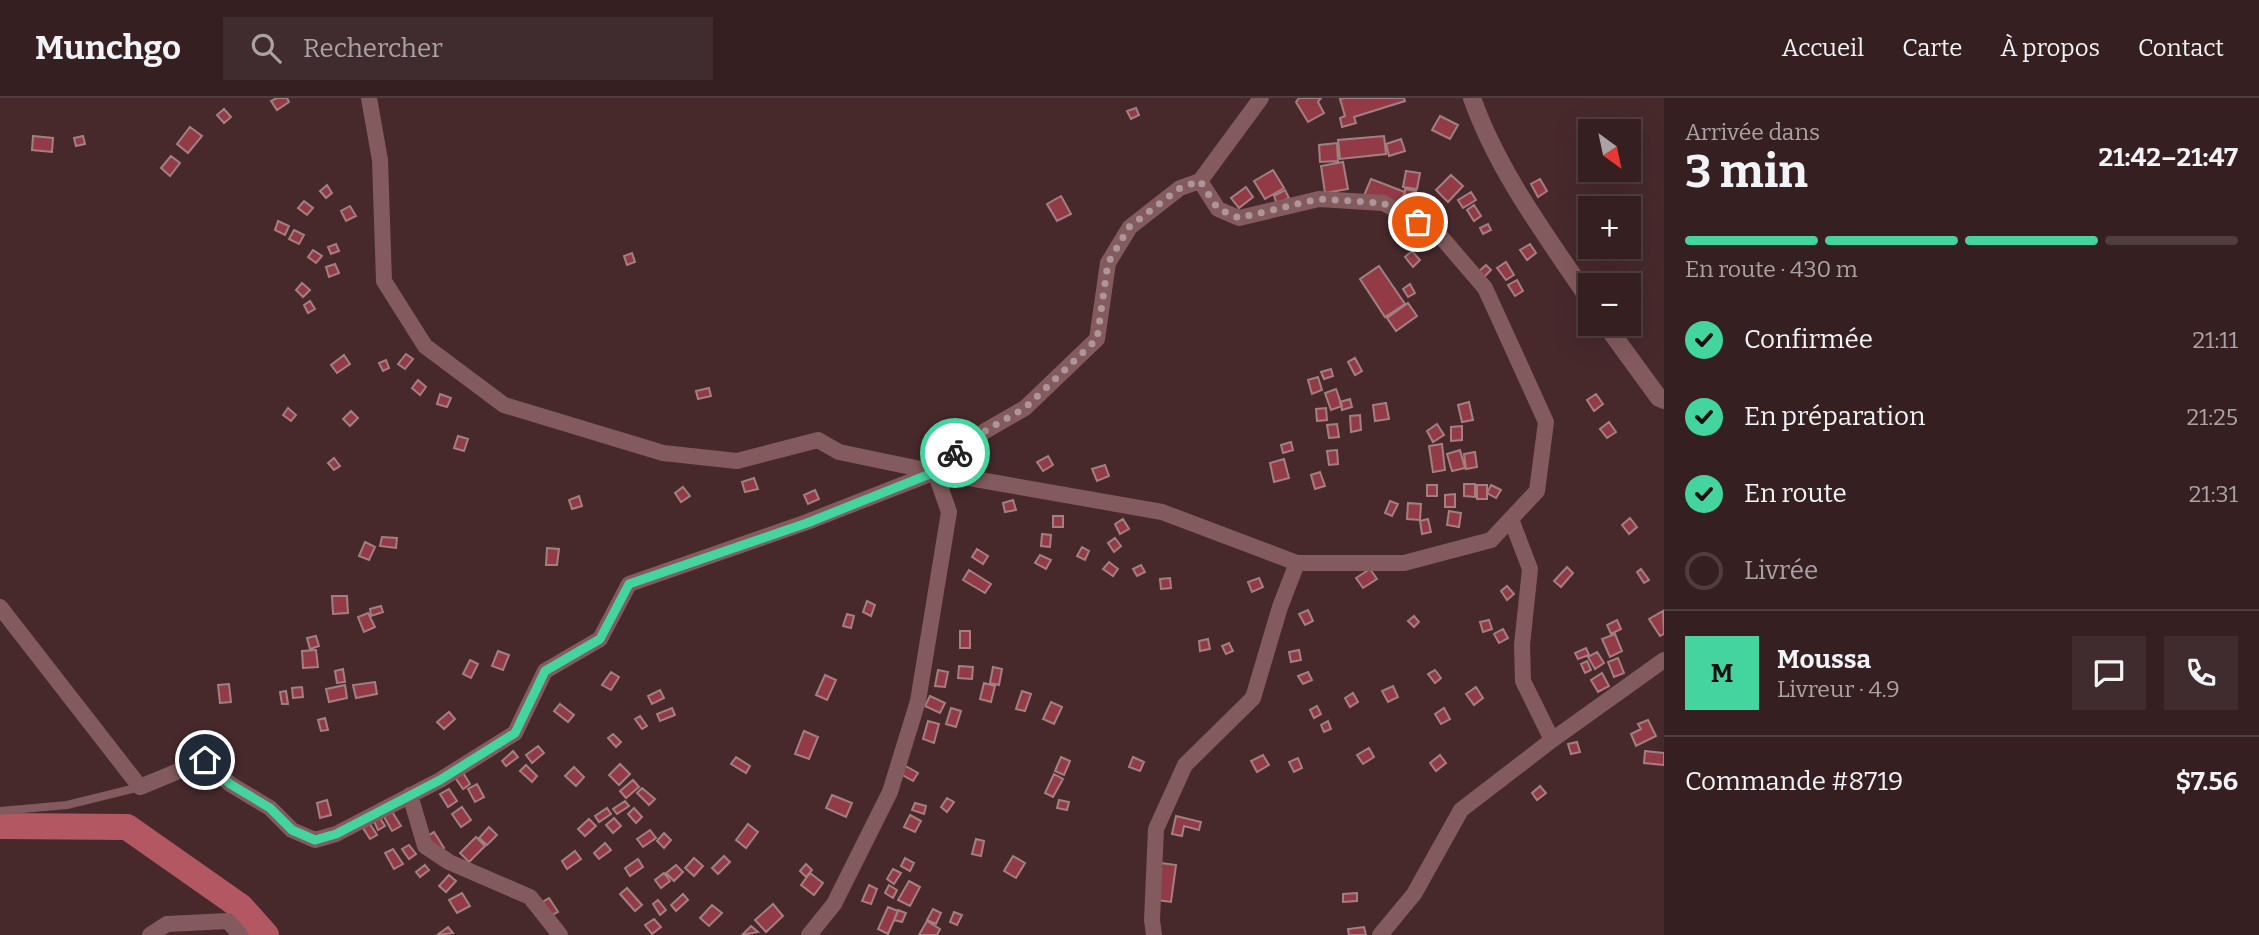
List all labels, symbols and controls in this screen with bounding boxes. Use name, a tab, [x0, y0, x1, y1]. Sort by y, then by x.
search box	[223, 17, 713, 80]
text: Munchgo	[35, 28, 181, 68]
icon: search	[247, 29, 285, 67]
text: Rechercher	[303, 33, 443, 64]
text: Accueil	[1782, 34, 1864, 62]
text: Carte	[1902, 34, 1962, 62]
text: À propos	[2000, 34, 2100, 62]
text: Contact	[2138, 34, 2224, 62]
text: Arrivée dans	[1685, 118, 1820, 146]
north arrow	[1578, 119, 1642, 182]
map controls	[1578, 119, 1641, 336]
text: 21:42–21:47	[2099, 142, 2238, 173]
text: 3 min	[1685, 144, 1808, 199]
pin	[1388, 192, 1448, 252]
button: +	[1578, 196, 1641, 259]
icon: bag	[1399, 203, 1437, 241]
text: En route · 430 m	[1685, 255, 1858, 283]
button: −	[1578, 273, 1641, 336]
icon: check	[1685, 321, 1723, 359]
text: Confirmée	[1744, 324, 1873, 355]
text: 21:11	[2193, 326, 2238, 354]
icon: check	[1685, 398, 1723, 436]
text: En préparation	[1744, 401, 1925, 432]
text: 21:25	[2187, 403, 2238, 431]
courier	[920, 418, 990, 488]
icon: bike	[936, 434, 974, 472]
icon: check	[1685, 475, 1723, 513]
text: En route	[1744, 478, 1847, 509]
text: 21:31	[2189, 480, 2238, 508]
text: Livrée	[1744, 555, 1818, 586]
button: chat	[2072, 636, 2146, 710]
button: phone	[2164, 636, 2238, 710]
text: Moussa	[1777, 644, 1871, 675]
text: M	[1711, 658, 1733, 689]
text: Livreur · 4.9	[1777, 675, 1900, 703]
pin	[175, 730, 235, 790]
icon: home	[186, 741, 224, 779]
text: Commande #8719	[1685, 766, 1903, 797]
text: $7.56	[2175, 766, 2238, 797]

